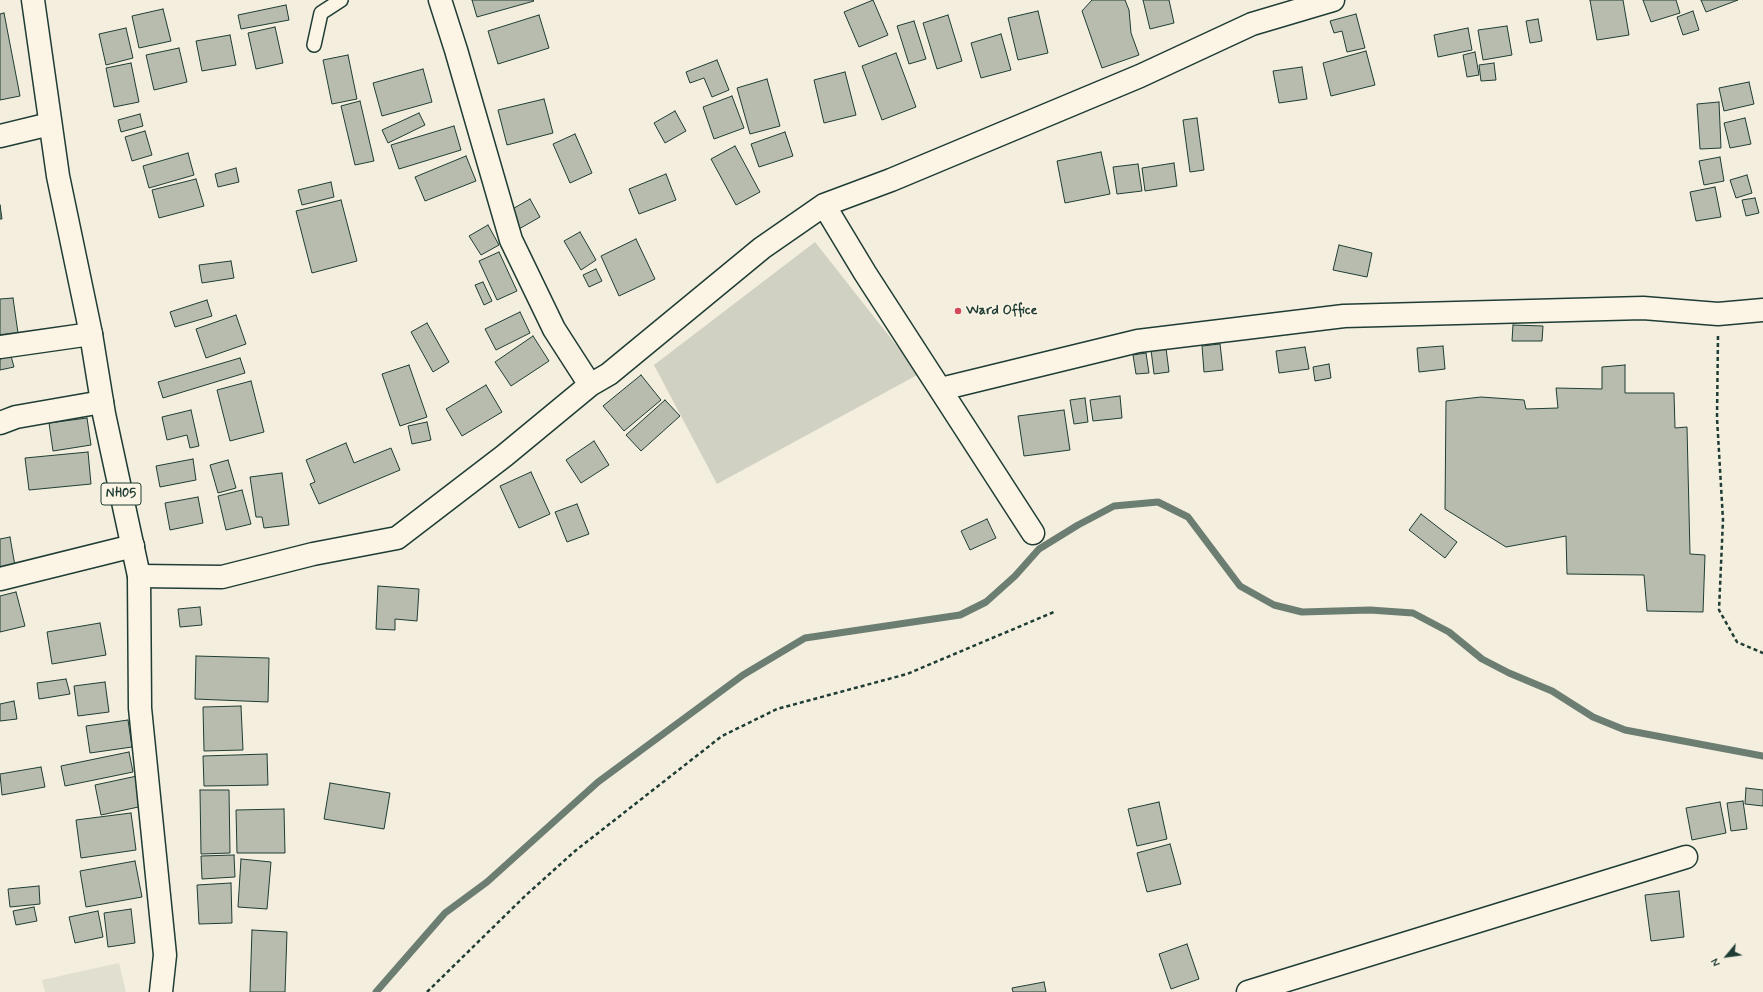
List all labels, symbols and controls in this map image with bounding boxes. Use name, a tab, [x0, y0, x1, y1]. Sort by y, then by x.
place label: Ward Office	[966, 303, 1037, 319]
marker: Ward Office	[953, 306, 963, 316]
road number: NH05	[101, 483, 141, 505]
north arrow	[1707, 936, 1747, 976]
text: N	[1709, 955, 1724, 968]

